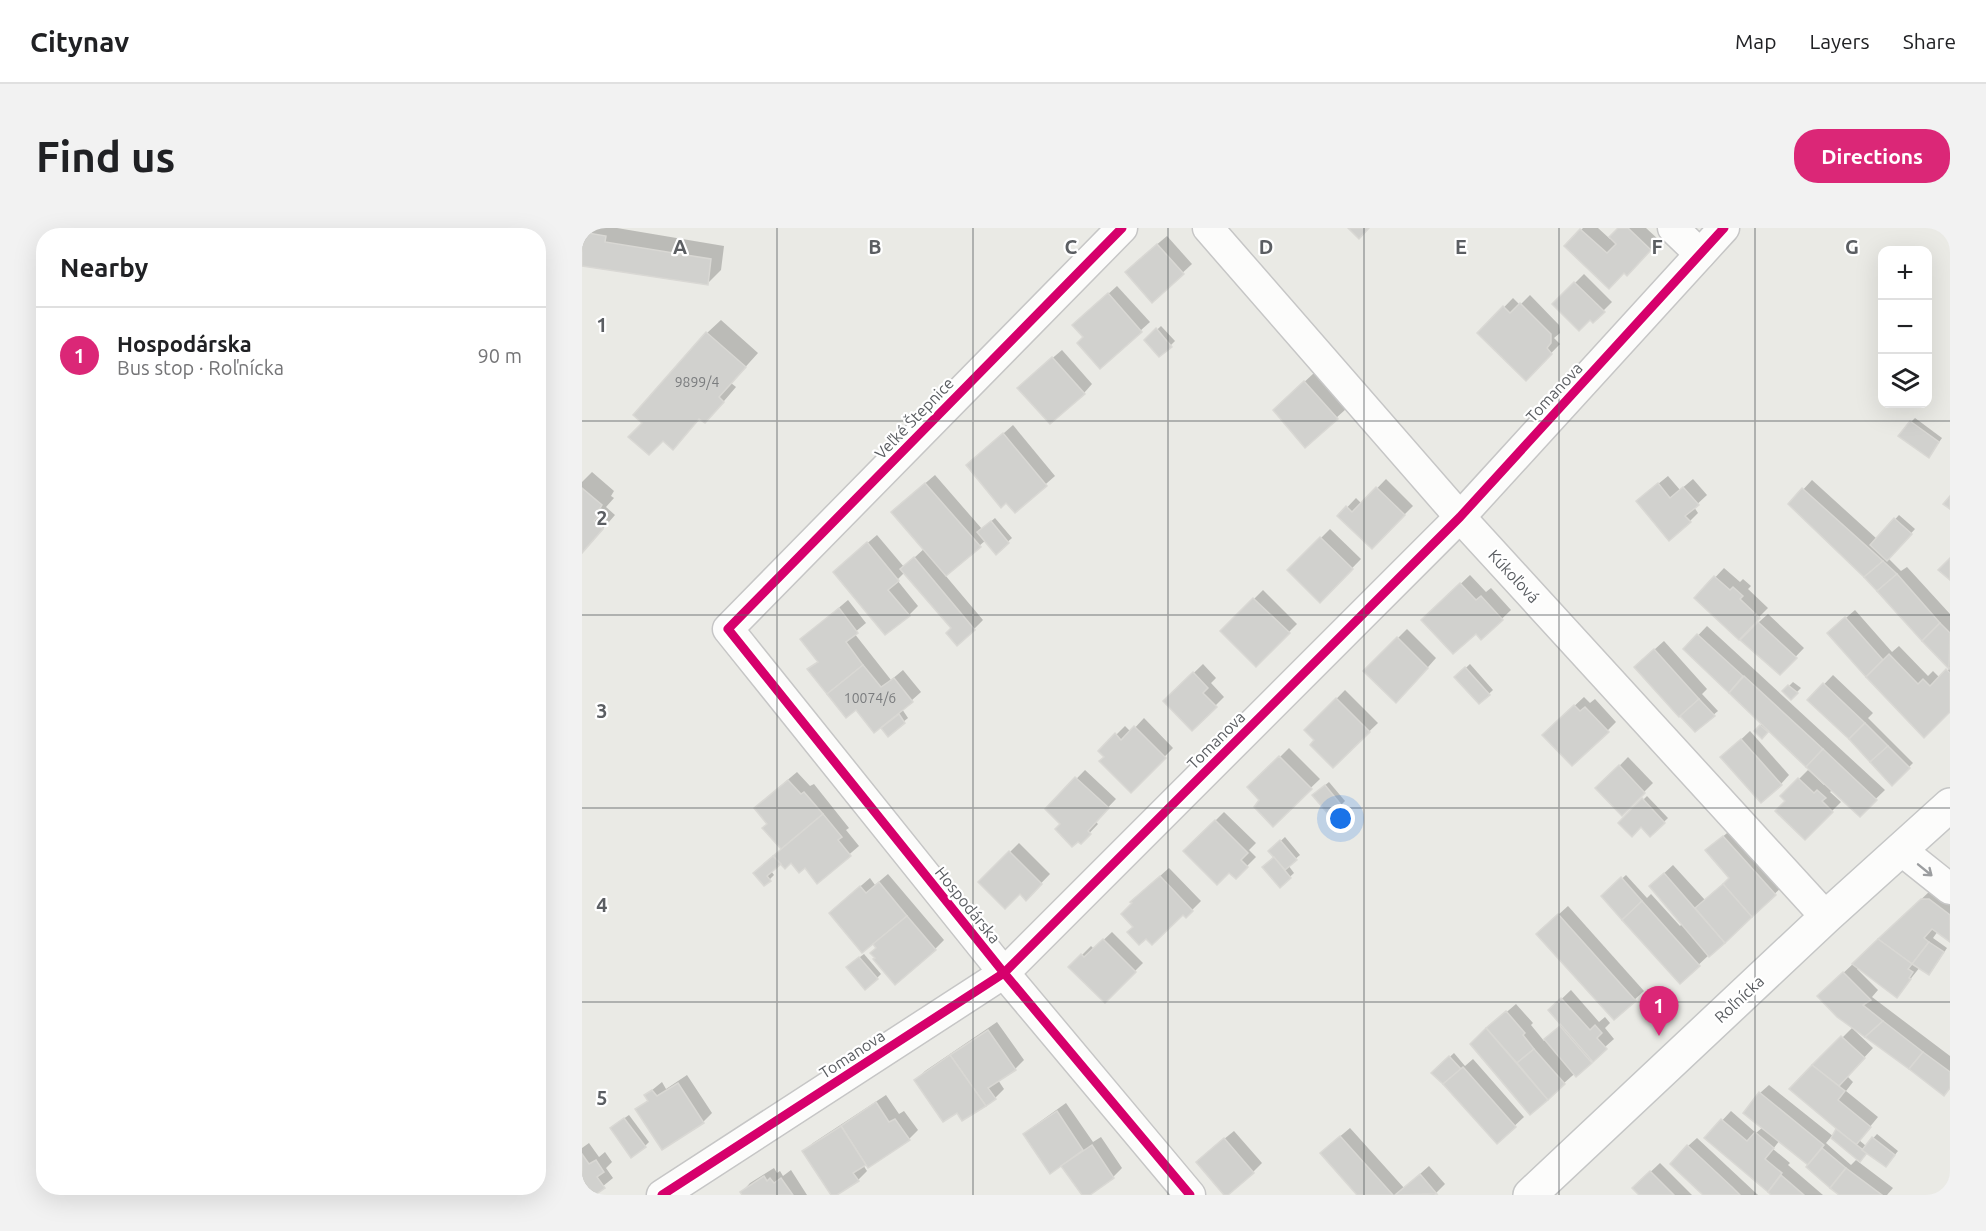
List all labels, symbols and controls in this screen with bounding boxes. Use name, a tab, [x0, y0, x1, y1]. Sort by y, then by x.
text: Citynav	[30, 26, 129, 57]
text: Map	[1735, 29, 1776, 53]
text: Layers	[1809, 29, 1870, 53]
text: Share	[1903, 29, 1956, 53]
button: Directions	[1794, 129, 1950, 183]
text: Find us	[36, 133, 175, 180]
text: A	[673, 235, 687, 258]
text: B	[868, 235, 882, 258]
text: C	[1065, 235, 1078, 258]
text: D	[1259, 235, 1273, 258]
text: E	[1455, 235, 1467, 258]
text: F	[1651, 235, 1663, 258]
text: G	[1845, 235, 1859, 258]
map controls	[1878, 246, 1932, 408]
button: +	[1878, 246, 1932, 300]
text: Nearby	[60, 253, 148, 282]
button: −	[1878, 300, 1932, 354]
text: 1	[596, 313, 608, 336]
text: Hospodárska	[117, 331, 252, 356]
text: 1	[74, 344, 85, 367]
text: 90 m	[478, 344, 522, 367]
button: layers	[1878, 354, 1932, 408]
text: Bus stop · Roľnícka	[117, 356, 284, 379]
street label: Tomanova	[1522, 359, 1586, 425]
street label: Veľké Štepnice	[870, 373, 957, 462]
house number: 9899/4	[675, 374, 719, 390]
text: 2	[596, 506, 608, 529]
street label: Kúkoľová	[1485, 546, 1543, 606]
house number: 10074/6	[844, 690, 896, 706]
text: 3	[596, 699, 608, 722]
street label: Tomanova	[1183, 707, 1249, 773]
your location	[1326, 804, 1355, 833]
street label: Hospodárska	[932, 863, 1004, 947]
one-way arrow	[1917, 863, 1933, 876]
text: 4	[596, 893, 608, 916]
street label: Roľnícka	[1711, 972, 1767, 1026]
pin: 1	[1640, 986, 1678, 1036]
street label: Tomanova	[816, 1026, 888, 1082]
text: 5	[596, 1086, 608, 1109]

